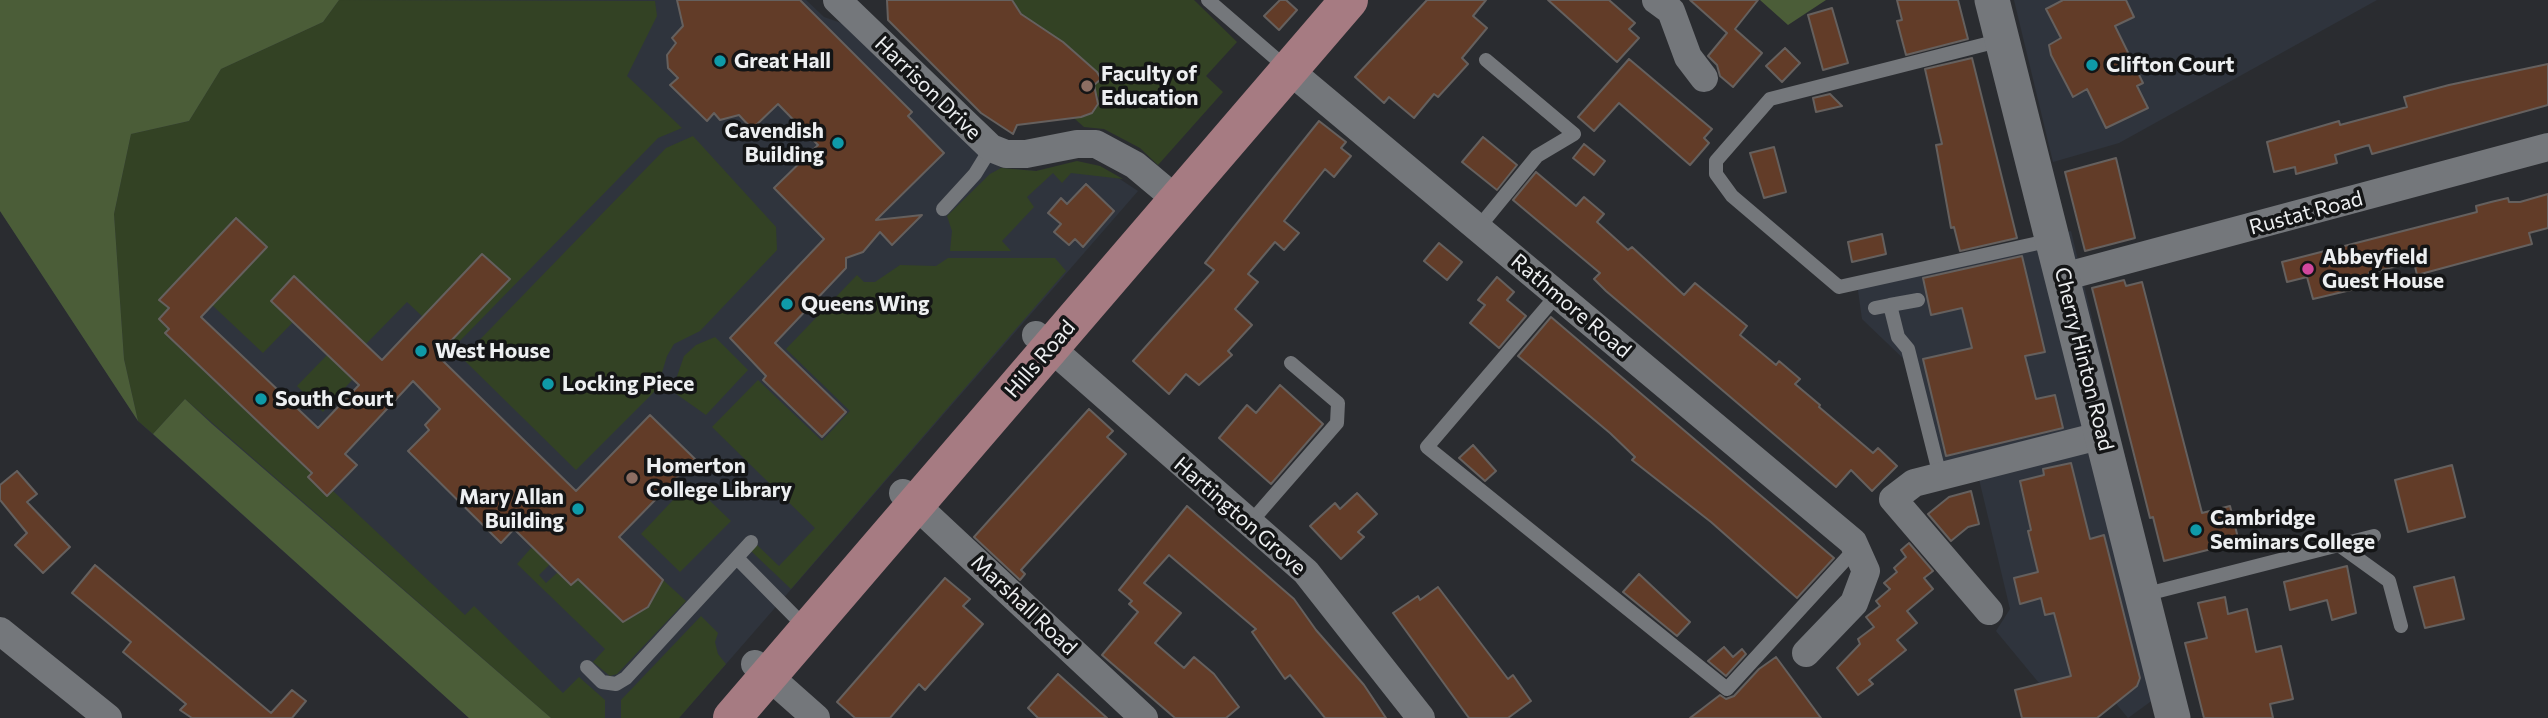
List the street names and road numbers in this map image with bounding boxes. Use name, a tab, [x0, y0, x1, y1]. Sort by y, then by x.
street label: Harrison Drive	[870, 31, 986, 145]
street label: Rustat Road	[2246, 186, 2366, 240]
street label: Rathmore Road	[1506, 249, 1636, 363]
street label: Cherry Hinton Road	[2049, 265, 2119, 453]
street label: Hills Road	[1000, 315, 1080, 403]
street label: Hartington Grove	[1169, 452, 1311, 580]
street label: Marshall Road	[966, 550, 1082, 660]

